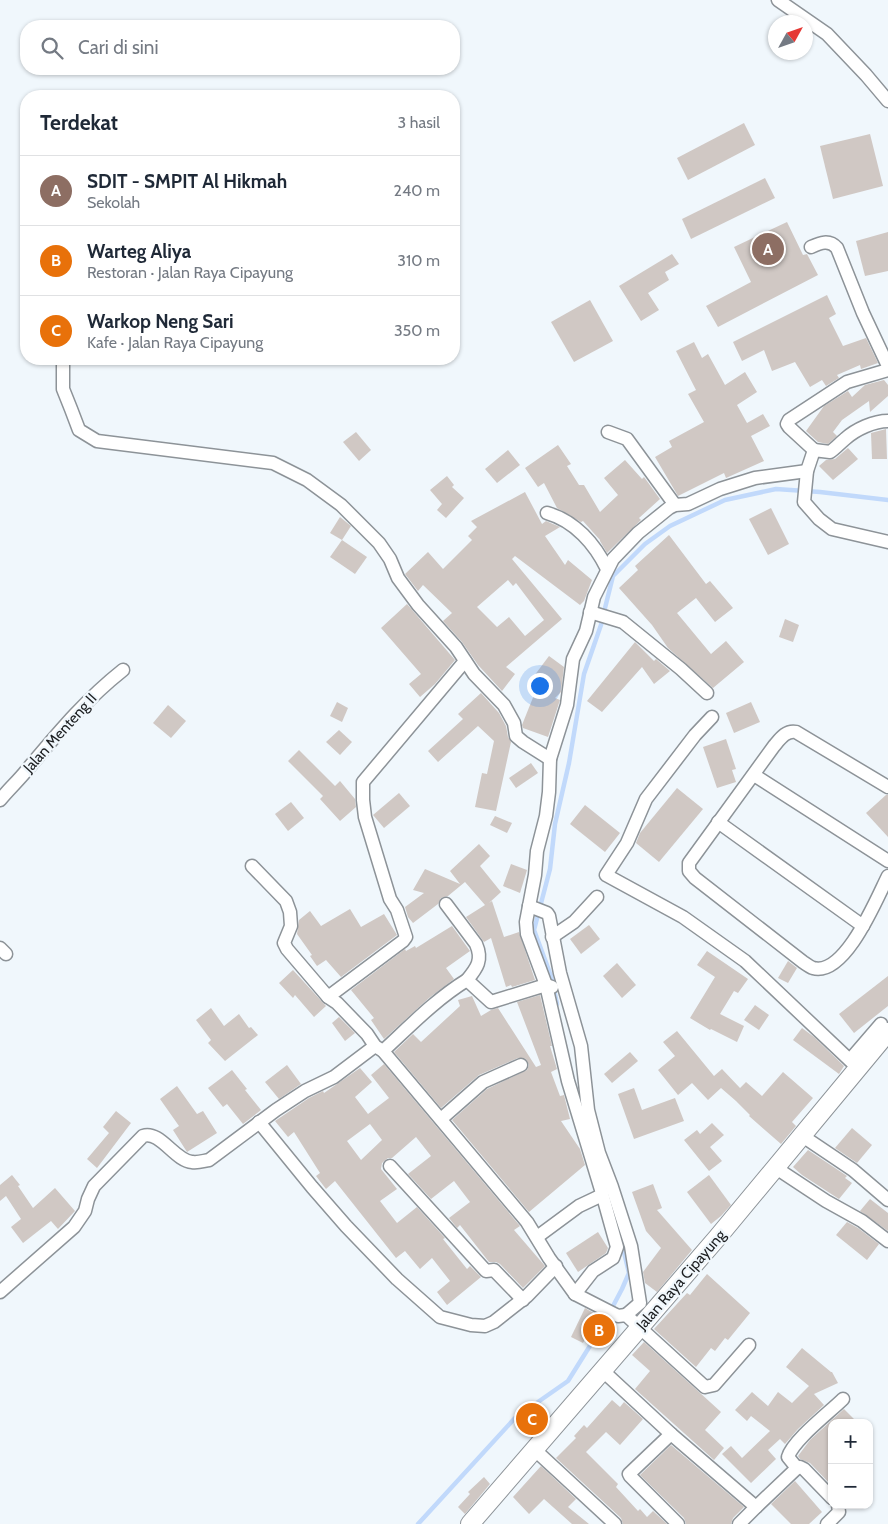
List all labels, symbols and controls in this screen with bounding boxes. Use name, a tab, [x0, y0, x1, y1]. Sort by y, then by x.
north arrow	[768, 15, 813, 60]
search box	[20, 20, 460, 75]
icon: search	[38, 34, 66, 62]
text: Cari di sini	[78, 36, 159, 59]
text: Terdekat	[40, 110, 118, 135]
text: 3 hasil	[398, 113, 440, 132]
text: SDIT - SMPIT Al Hikmah	[87, 170, 287, 193]
text: A	[51, 181, 61, 200]
text: 240 m	[394, 181, 440, 200]
text: Sekolah	[87, 193, 140, 212]
pin: A	[752, 230, 784, 268]
text: Warteg Aliya	[87, 240, 191, 263]
text: B	[51, 251, 61, 270]
text: 310 m	[397, 251, 440, 270]
text: Restoran · Jalan Raya Cipayung	[87, 263, 293, 282]
text: Warkop Neng Sari	[87, 310, 234, 333]
text: C	[51, 321, 61, 340]
text: 350 m	[394, 321, 440, 340]
text: Kafe · Jalan Raya Cipayung	[87, 333, 263, 352]
your location	[527, 673, 553, 699]
street label: Jalan Menteng II	[19, 689, 100, 777]
street label: Jalan Raya Cipayung	[632, 1226, 730, 1334]
pin: B	[583, 1311, 615, 1349]
pin: C	[516, 1400, 548, 1438]
map controls	[828, 1419, 873, 1509]
button: +	[828, 1419, 873, 1464]
button: −	[828, 1464, 873, 1509]

